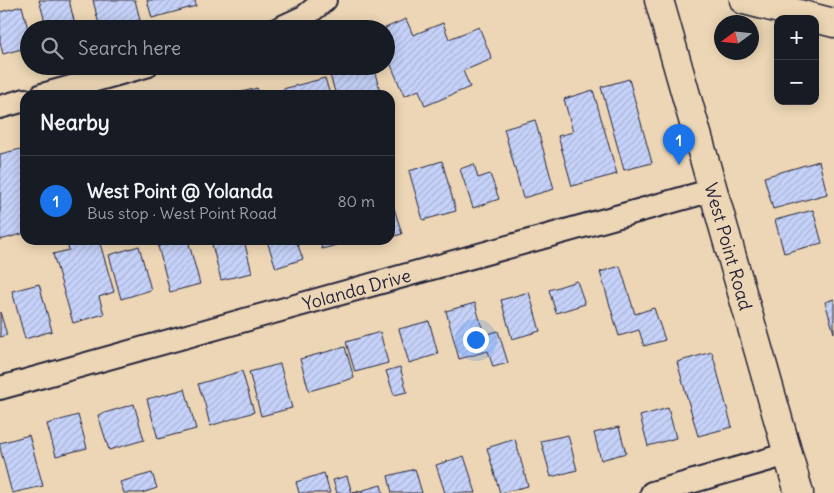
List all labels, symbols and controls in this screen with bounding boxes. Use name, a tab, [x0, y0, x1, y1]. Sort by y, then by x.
north arrow	[714, 15, 759, 60]
map controls	[774, 15, 819, 105]
button: +	[774, 15, 819, 60]
search box	[20, 20, 395, 75]
icon: search	[38, 34, 66, 62]
text: Search here	[78, 36, 181, 60]
button: −	[774, 60, 819, 105]
text: Nearby	[40, 109, 110, 136]
pin: 1	[663, 124, 695, 165]
text: West Point @ Yolanda	[87, 179, 273, 203]
street label: West Point Road	[700, 180, 758, 313]
text: 1	[53, 191, 59, 211]
text: 80 m	[337, 191, 375, 211]
text: Bus stop · West Point Road	[87, 203, 277, 223]
street label: Yolanda Drive	[300, 263, 413, 315]
your location	[463, 327, 489, 353]

